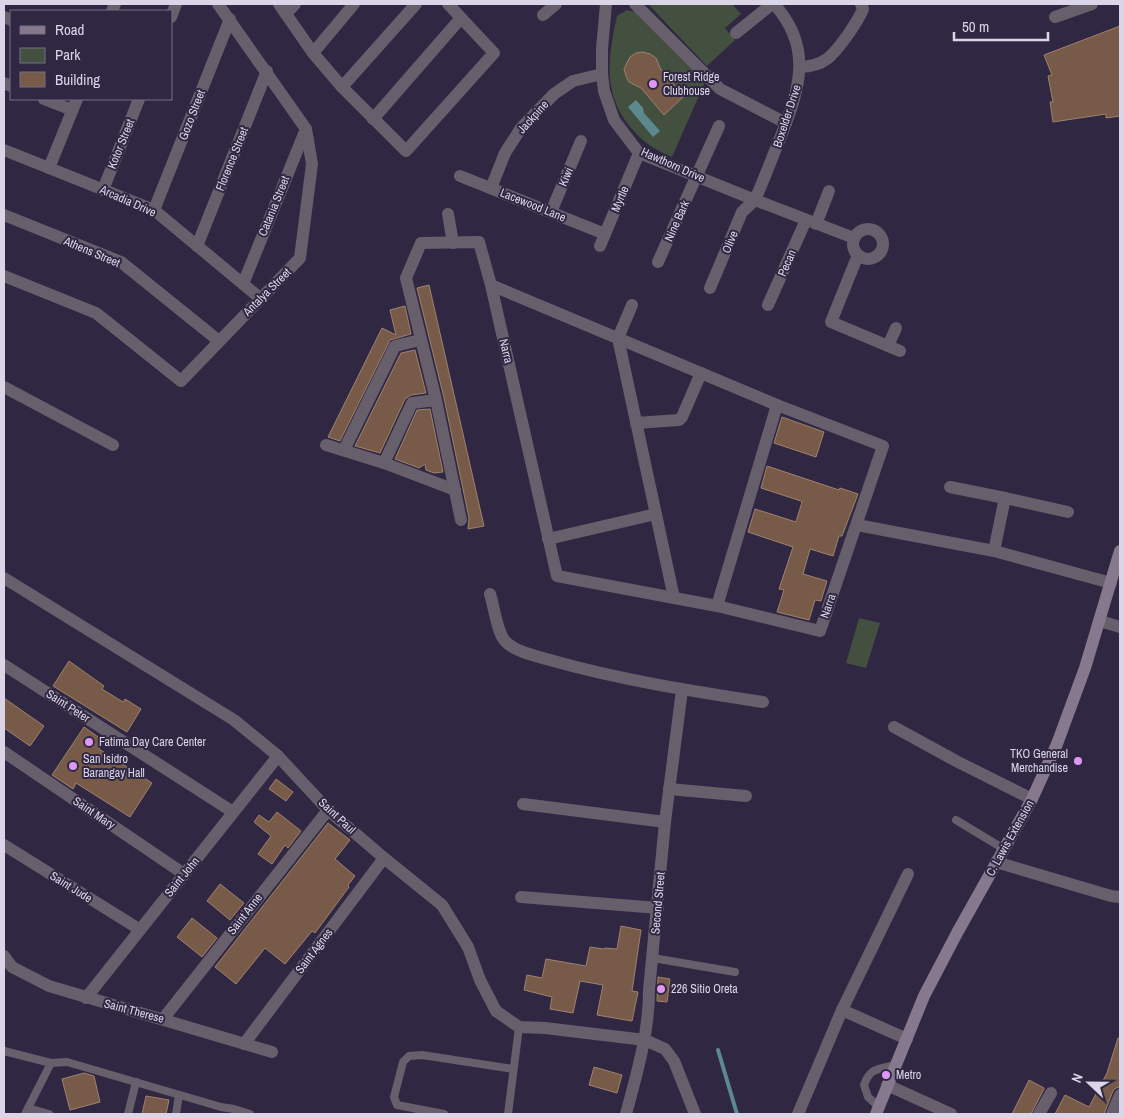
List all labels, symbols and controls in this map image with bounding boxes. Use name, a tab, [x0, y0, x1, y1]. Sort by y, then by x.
legend	[10, 10, 172, 100]
scale bar	[954, 10, 1048, 42]
text: 50 m	[962, 16, 989, 37]
text: Road	[55, 19, 84, 40]
text: Park	[55, 44, 81, 65]
text: Building	[55, 69, 100, 90]
place label: Forest Ridge Clubhouse	[663, 69, 719, 99]
marker: Forest Ridge Clubhouse	[647, 78, 659, 90]
street label: Boxelder Drive	[769, 83, 805, 149]
street label: Gozo Street	[175, 87, 209, 142]
street label: Jackpine	[514, 97, 552, 137]
street label: Kotor Street	[104, 116, 138, 171]
street label: Florence Street	[212, 125, 252, 193]
street label: Hawthorn Drive	[639, 144, 707, 186]
street label: Kiwi	[555, 165, 577, 189]
street label: Catania Street	[255, 173, 293, 238]
street label: Arcadia Drive	[96, 181, 159, 221]
street label: Myrtle	[607, 184, 633, 214]
street label: Lacewood Lane	[498, 185, 568, 225]
street label: Nine Bark	[661, 198, 693, 244]
street label: Olive	[718, 228, 742, 256]
street label: Athens Street	[61, 233, 123, 271]
street label: Pecan	[774, 247, 800, 279]
street label: Antalya Street	[239, 264, 295, 320]
street label: Narra	[495, 337, 517, 365]
street label: Narra	[816, 591, 840, 620]
street label: Saint Peter	[43, 686, 94, 727]
place label: Fatima Day Care Center	[99, 734, 206, 750]
marker: Fatima Day Care Center	[83, 736, 95, 748]
place label: TKO General Merchandise	[1010, 746, 1068, 776]
place label: San Isidro Barangay Hall	[83, 751, 145, 781]
marker: TKO General Merchandise	[1072, 755, 1084, 767]
marker: San Isidro Barangay Hall	[67, 760, 79, 772]
street label: Saint Mary	[70, 793, 118, 833]
street label: Saint Paul	[315, 795, 359, 837]
street label: C. Lawis Extension	[982, 797, 1038, 879]
street label: Saint John	[161, 854, 203, 900]
street label: Saint Jude	[47, 868, 95, 906]
street label: Second Street	[647, 871, 669, 935]
street label: Saint Anne	[224, 890, 266, 938]
street label: Saint Agnes	[292, 925, 336, 977]
place label: 226 Sitio Oreta	[671, 981, 738, 997]
marker: 226 Sitio Oreta	[655, 983, 667, 995]
street label: Saint Therese	[102, 995, 166, 1027]
north arrow	[1064, 1058, 1114, 1108]
place label: Metro	[896, 1067, 921, 1083]
marker: Metro	[880, 1069, 892, 1081]
text: N	[1067, 1071, 1087, 1085]

